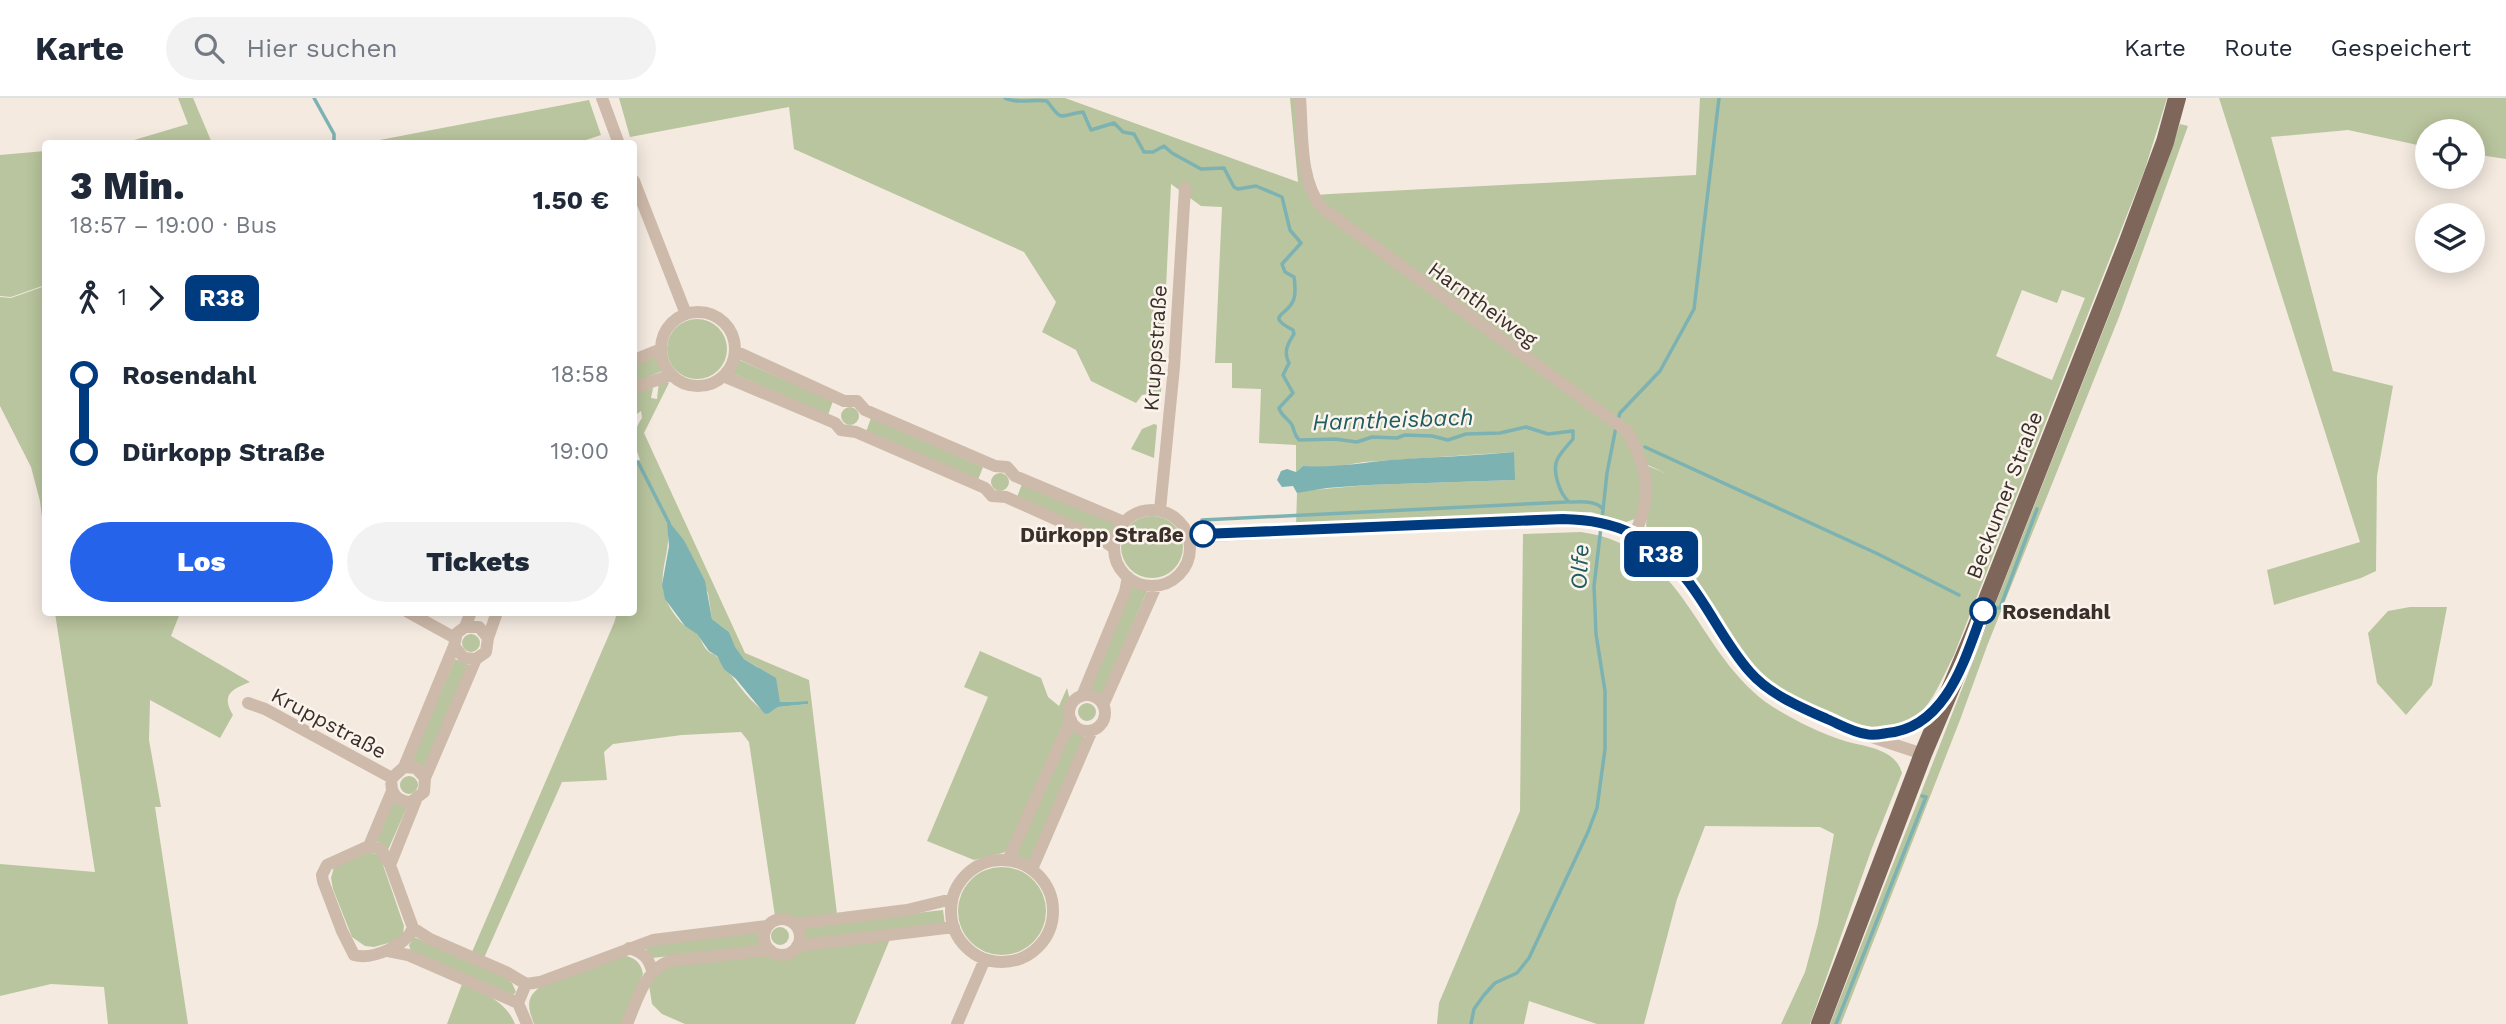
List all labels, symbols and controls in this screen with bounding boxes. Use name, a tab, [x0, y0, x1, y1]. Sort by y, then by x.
search box	[166, 17, 656, 80]
text: Karte	[35, 29, 124, 68]
icon: search	[190, 29, 228, 67]
text: Hier suchen	[246, 33, 398, 63]
text: Karte	[2124, 34, 2186, 62]
text: Route	[2224, 34, 2293, 62]
text: Gespeichert	[2331, 34, 2471, 62]
map controls	[2415, 119, 2485, 273]
button: locate	[2415, 119, 2485, 189]
text: 3 Min.	[70, 164, 185, 208]
text: 1.50 €	[533, 185, 609, 215]
button: layers	[2415, 203, 2485, 273]
text: 18:57 – 19:00 · Bus	[70, 212, 277, 239]
street label: Harntheiweg	[1424, 256, 1543, 352]
icon: walk	[70, 279, 108, 317]
icon: forward	[137, 279, 175, 317]
text: 1	[118, 284, 127, 311]
text: R38	[199, 284, 245, 312]
street label: Kruppstraße	[1138, 284, 1172, 412]
text: Rosendahl	[122, 360, 256, 390]
text: 18:58	[552, 361, 609, 388]
water label: Harntheisbach	[1312, 404, 1474, 436]
street label: Beckumer Straße	[1961, 408, 2047, 582]
text: Dürkopp Straße	[122, 437, 325, 467]
text: 19:00	[550, 438, 609, 465]
marker: Dürkopp Straße	[1190, 521, 1216, 547]
button: Los	[70, 522, 333, 602]
button: Tickets	[347, 522, 609, 602]
place label: Dürkopp Straße	[1020, 522, 1184, 547]
line badge: R38	[1621, 531, 1701, 577]
text: R38	[1638, 540, 1684, 568]
water label: Olfe	[1565, 543, 1595, 591]
marker: Rosendahl	[1970, 598, 1996, 624]
place label: Rosendahl	[2002, 599, 2111, 624]
street label: Kruppstraße	[267, 682, 391, 764]

